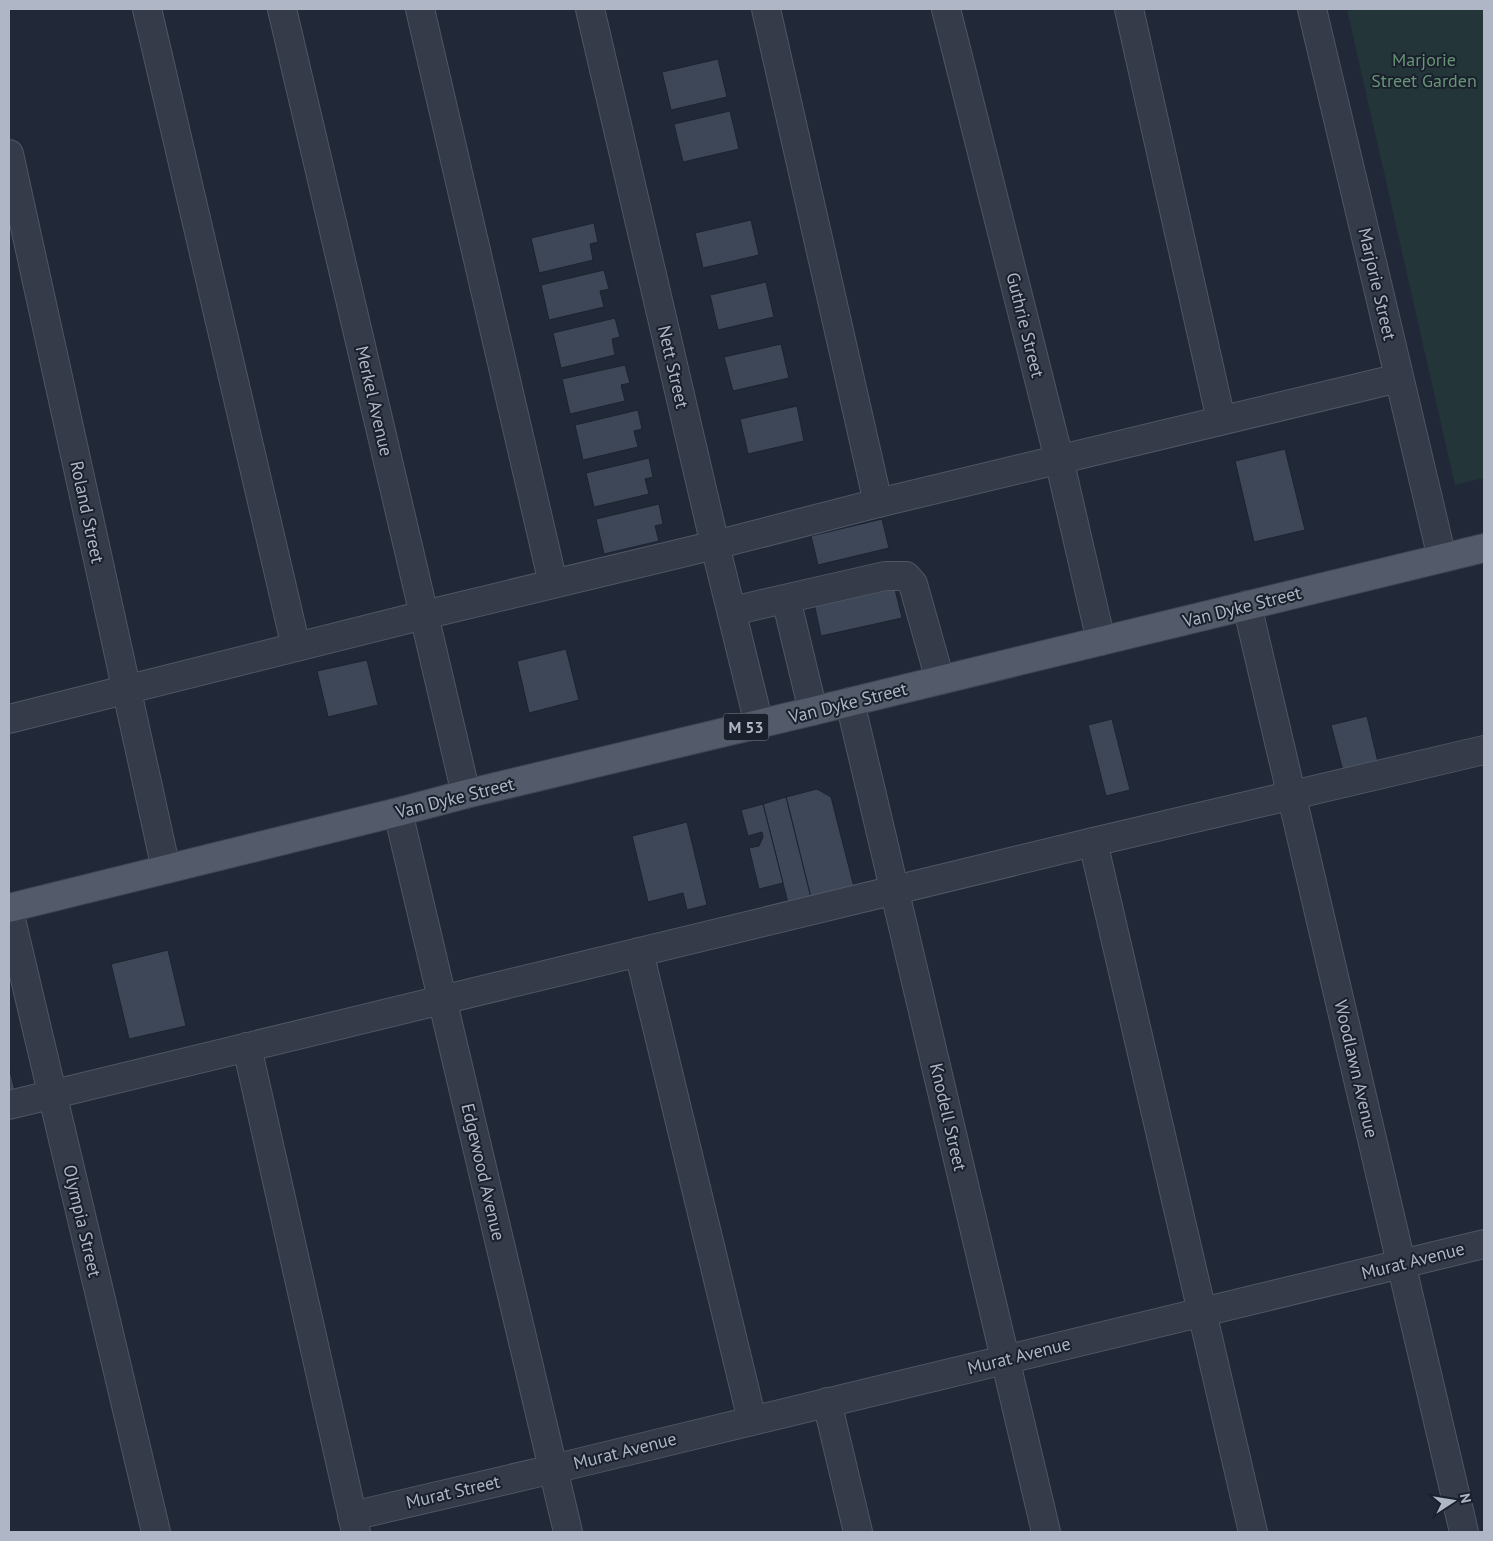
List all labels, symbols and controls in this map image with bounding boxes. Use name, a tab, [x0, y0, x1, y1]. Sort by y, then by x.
park label: Marjorie Street Garden	[1371, 48, 1477, 92]
street label: Marjorie Street	[1353, 225, 1402, 342]
street label: Guthrie Street	[1001, 270, 1050, 380]
street label: Nett Street	[653, 323, 694, 411]
street label: Merkel Avenue	[351, 343, 398, 458]
street label: Roland Street	[65, 459, 110, 565]
street label: Van Dyke Street	[1179, 581, 1303, 633]
street label: Van Dyke Street	[785, 677, 909, 729]
road number: M 53	[724, 714, 768, 740]
street label: Van Dyke Street	[392, 772, 516, 824]
street label: Woodlawn Avenue	[1329, 998, 1384, 1140]
street label: Knodell Street	[925, 1061, 972, 1173]
street label: Edgewood Avenue	[456, 1101, 510, 1243]
street label: Olympia Street	[58, 1162, 107, 1279]
street label: Murat Avenue	[1359, 1237, 1467, 1284]
street label: Murat Avenue	[965, 1332, 1073, 1379]
street label: Murat Avenue	[571, 1427, 679, 1474]
street label: Murat Street	[404, 1470, 502, 1514]
north arrow	[1428, 1476, 1478, 1526]
text: N	[1456, 1492, 1475, 1505]

